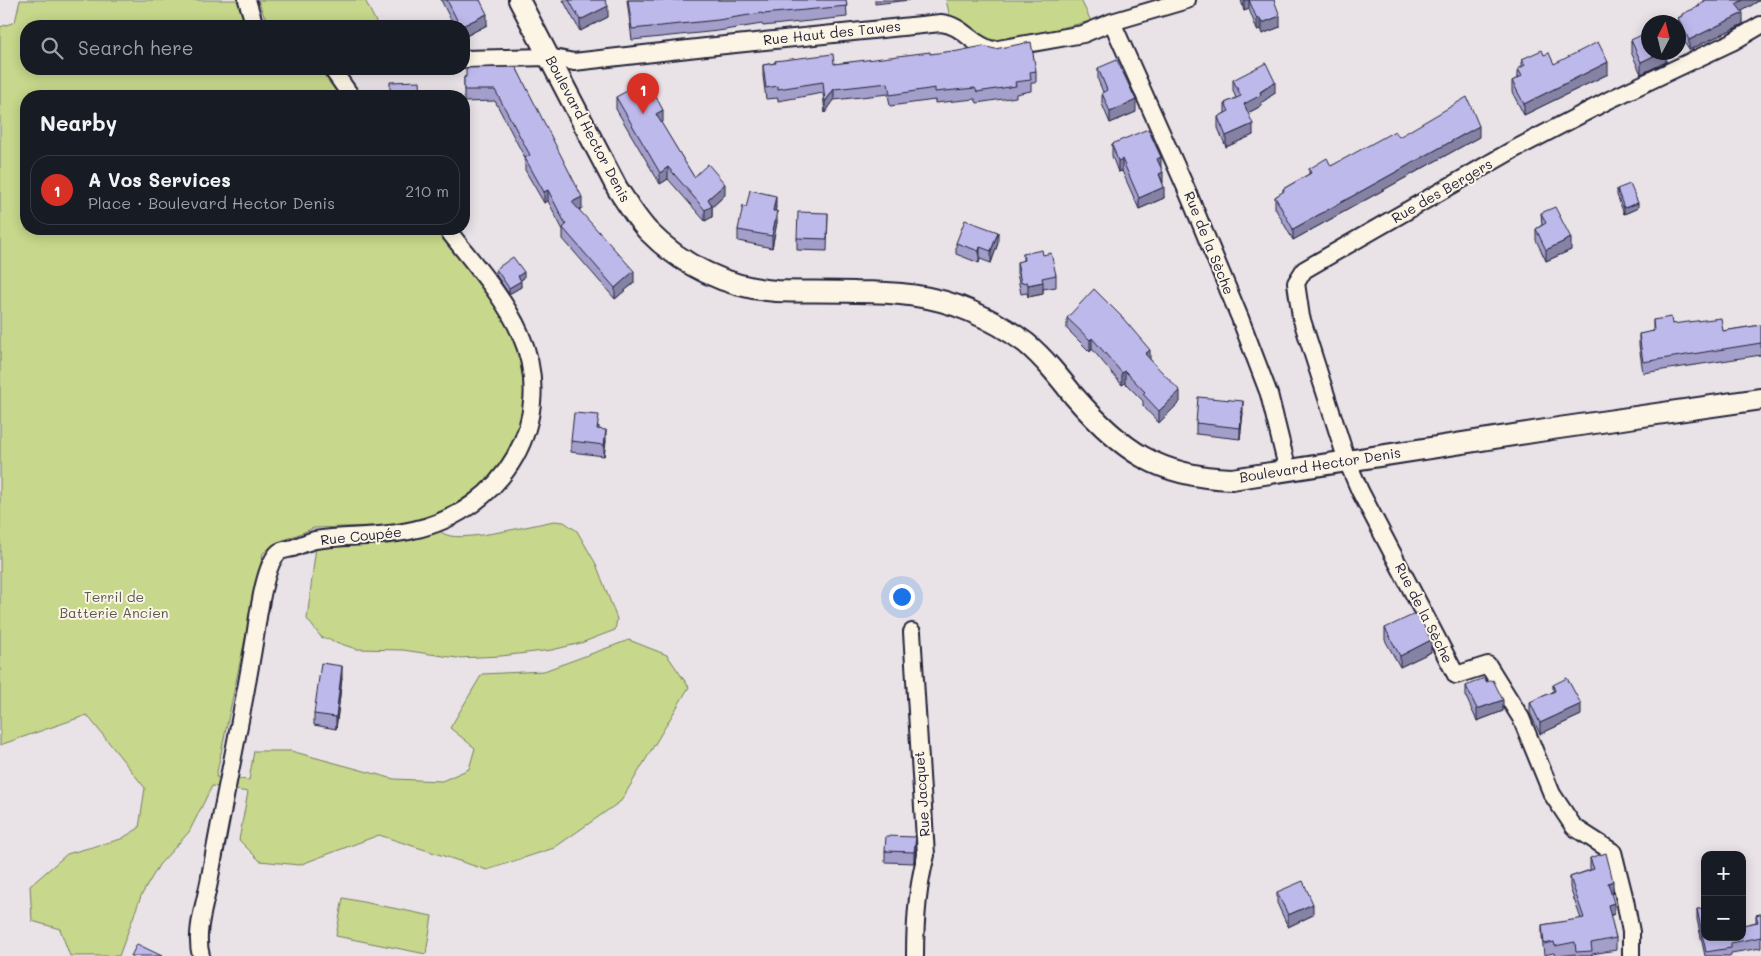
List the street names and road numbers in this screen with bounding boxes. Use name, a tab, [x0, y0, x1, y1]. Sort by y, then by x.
street label: Rue Haut des Tawes	[762, 16, 902, 49]
street label: Boulevard Hector Denis	[542, 52, 635, 205]
street label: Rue des Bergers	[1388, 154, 1496, 227]
street label: Rue de la Sèche	[1180, 188, 1239, 297]
street label: Boulevard Hector Denis	[1238, 442, 1402, 487]
street label: Rue Coupée	[319, 522, 403, 549]
street label: Rue de la Sèche	[1391, 560, 1458, 666]
street label: Rue Jacquet	[909, 751, 934, 838]

